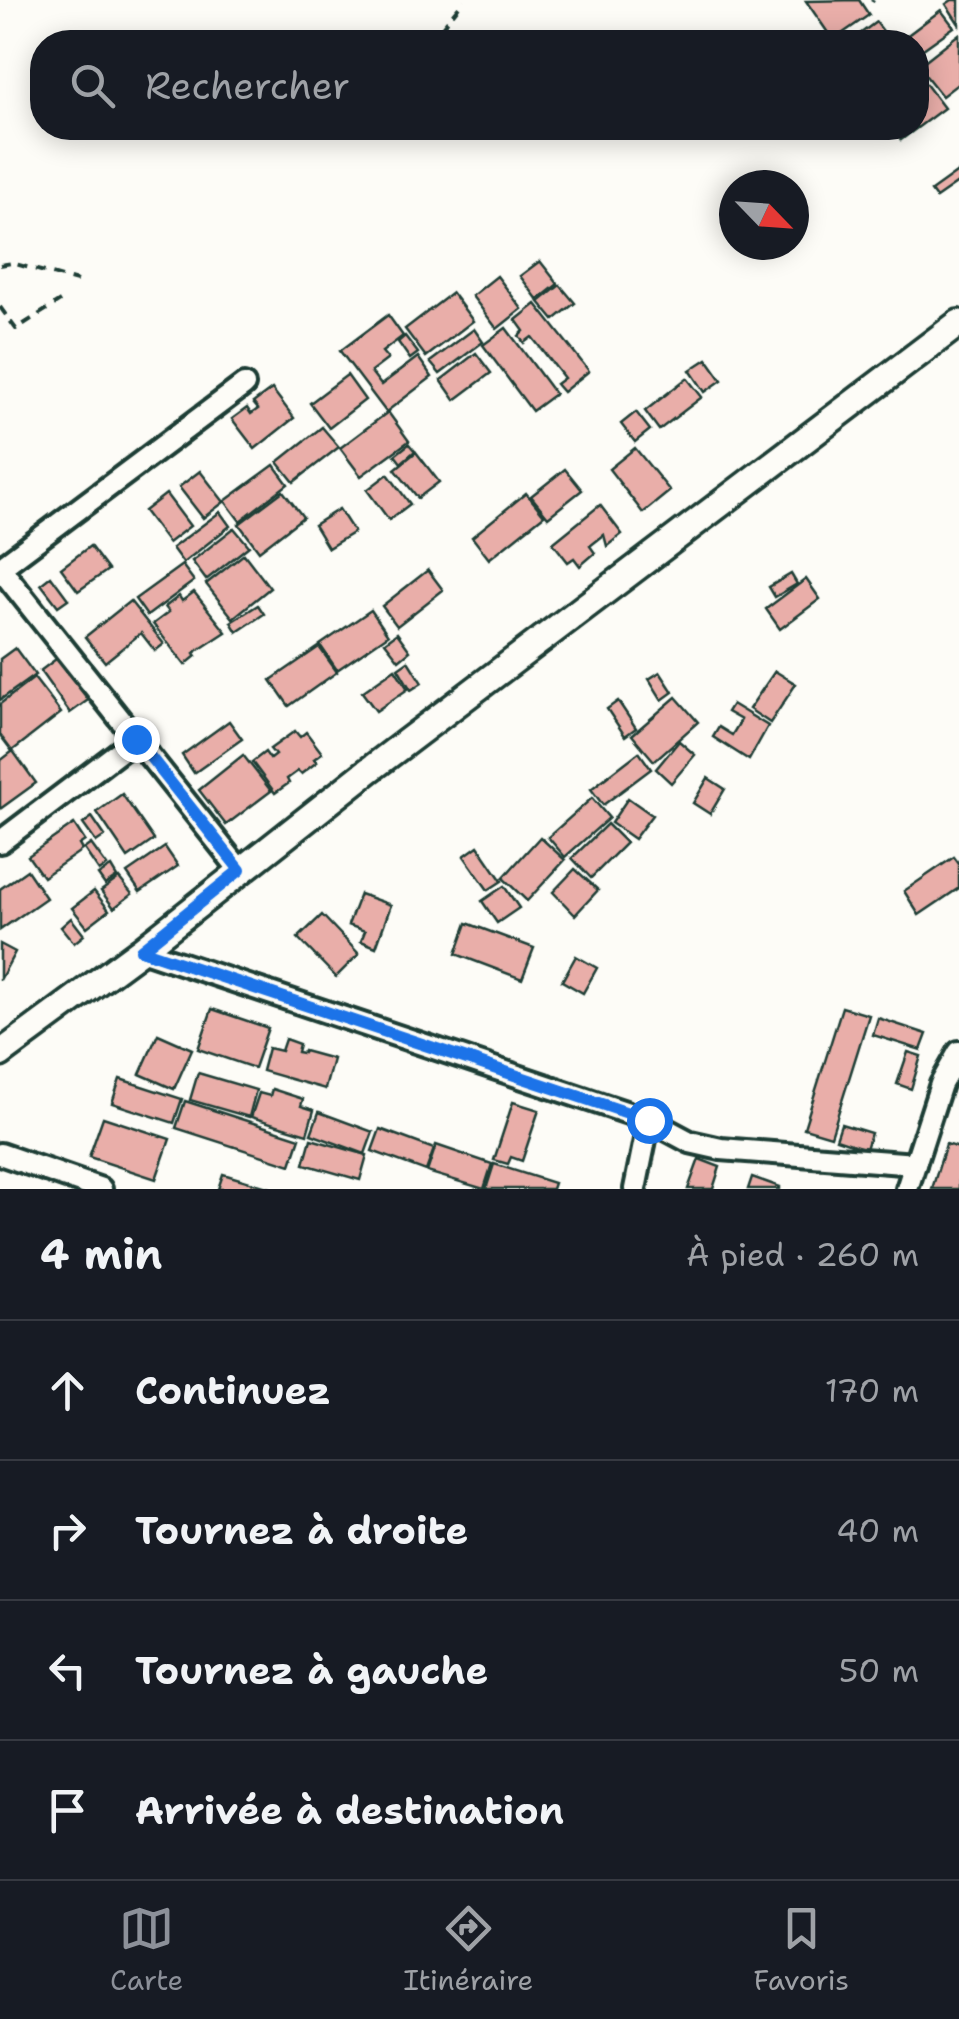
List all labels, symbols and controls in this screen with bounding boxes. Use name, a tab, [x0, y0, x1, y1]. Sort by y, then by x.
search box	[30, 30, 929, 140]
icon: search	[65, 58, 120, 113]
text: Rechercher	[145, 60, 350, 111]
north arrow	[719, 170, 809, 260]
route end	[114, 717, 160, 763]
route start	[627, 1098, 673, 1144]
text: 4 min	[40, 1226, 162, 1282]
text: À pied · 260 m	[686, 1233, 919, 1276]
icon: ahead	[40, 1363, 95, 1418]
text: Continuez	[135, 1365, 331, 1416]
text: 170 m	[825, 1369, 919, 1412]
icon: right	[40, 1503, 95, 1558]
text: Tournez à droite	[135, 1505, 468, 1556]
text: 40 m	[836, 1509, 919, 1552]
icon: left	[40, 1643, 95, 1698]
text: Tournez à gauche	[135, 1645, 488, 1696]
text: 50 m	[839, 1649, 919, 1692]
icon: arrive	[40, 1783, 95, 1838]
text: Arrivée à destination	[135, 1785, 564, 1836]
tab: Carte	[110, 1901, 183, 1999]
tab: Itinéraire	[403, 1901, 533, 1999]
tab: Favoris	[753, 1901, 849, 1999]

